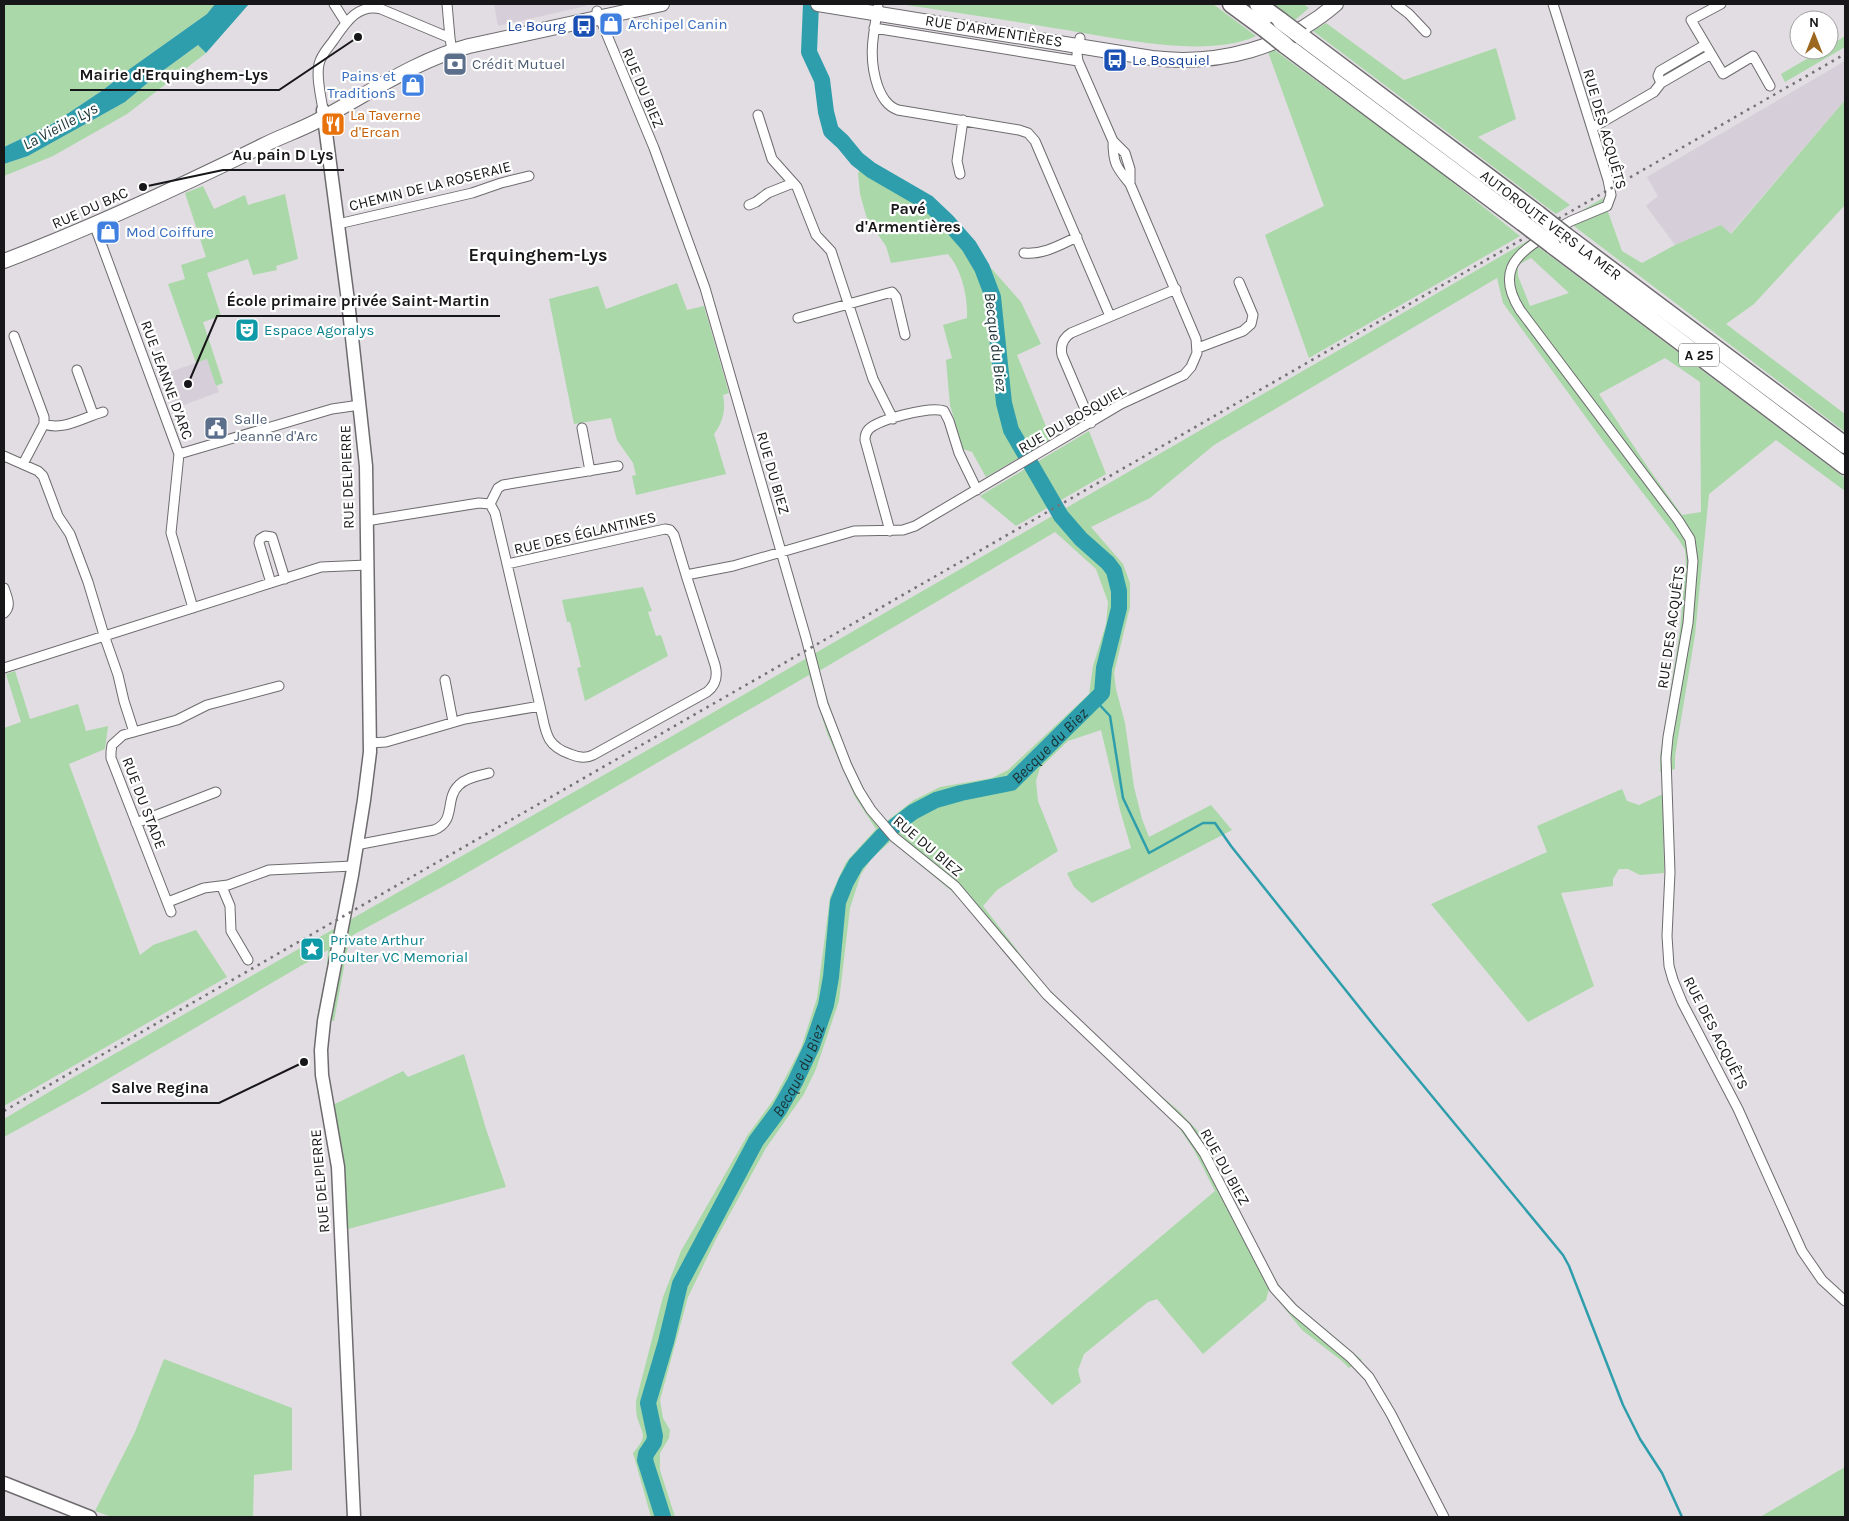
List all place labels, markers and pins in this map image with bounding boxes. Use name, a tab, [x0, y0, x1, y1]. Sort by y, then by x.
shop icon: Archipel Canin	[598, 11, 624, 37]
bus stop icon: Le Bourg	[571, 13, 597, 39]
place label: Archipel Canin	[628, 15, 728, 33]
place label: Le Bourg	[507, 17, 567, 35]
bus stop icon: Le Bosquiel	[1102, 47, 1128, 73]
bank icon: Crédit Mutuel	[442, 51, 468, 77]
place label: Le Bosquiel	[1132, 51, 1210, 69]
place label: Crédit Mutuel	[472, 55, 565, 73]
callout: Mairie d'Erquinghem-Lys	[70, 59, 279, 90]
place label: Pains et Traditions	[327, 67, 396, 102]
shop icon: Pains et Traditions	[400, 72, 426, 98]
place label: La Taverne d'Ercan	[350, 106, 421, 141]
restaurant icon: La Taverne d'Ercan	[320, 111, 346, 137]
callout: Au pain D Lys	[223, 139, 344, 170]
shop icon: Mod Coiffure	[95, 219, 121, 245]
place label: Mod Coiffure	[126, 223, 214, 241]
callout: École primaire privée Saint-Martin	[217, 285, 500, 316]
theatre icon: Espace Agoralys	[234, 317, 260, 343]
place label: Espace Agoralys	[264, 321, 374, 339]
place label: Salle Jeanne d'Arc	[234, 410, 318, 445]
public building icon: Salle Jeanne d'Arc	[203, 415, 229, 441]
place label: Private Arthur Poulter VC Memorial	[330, 931, 468, 966]
place icon: Private Arthur Poulter VC Memorial	[299, 936, 325, 962]
callout: Salve Regina	[101, 1072, 219, 1103]

